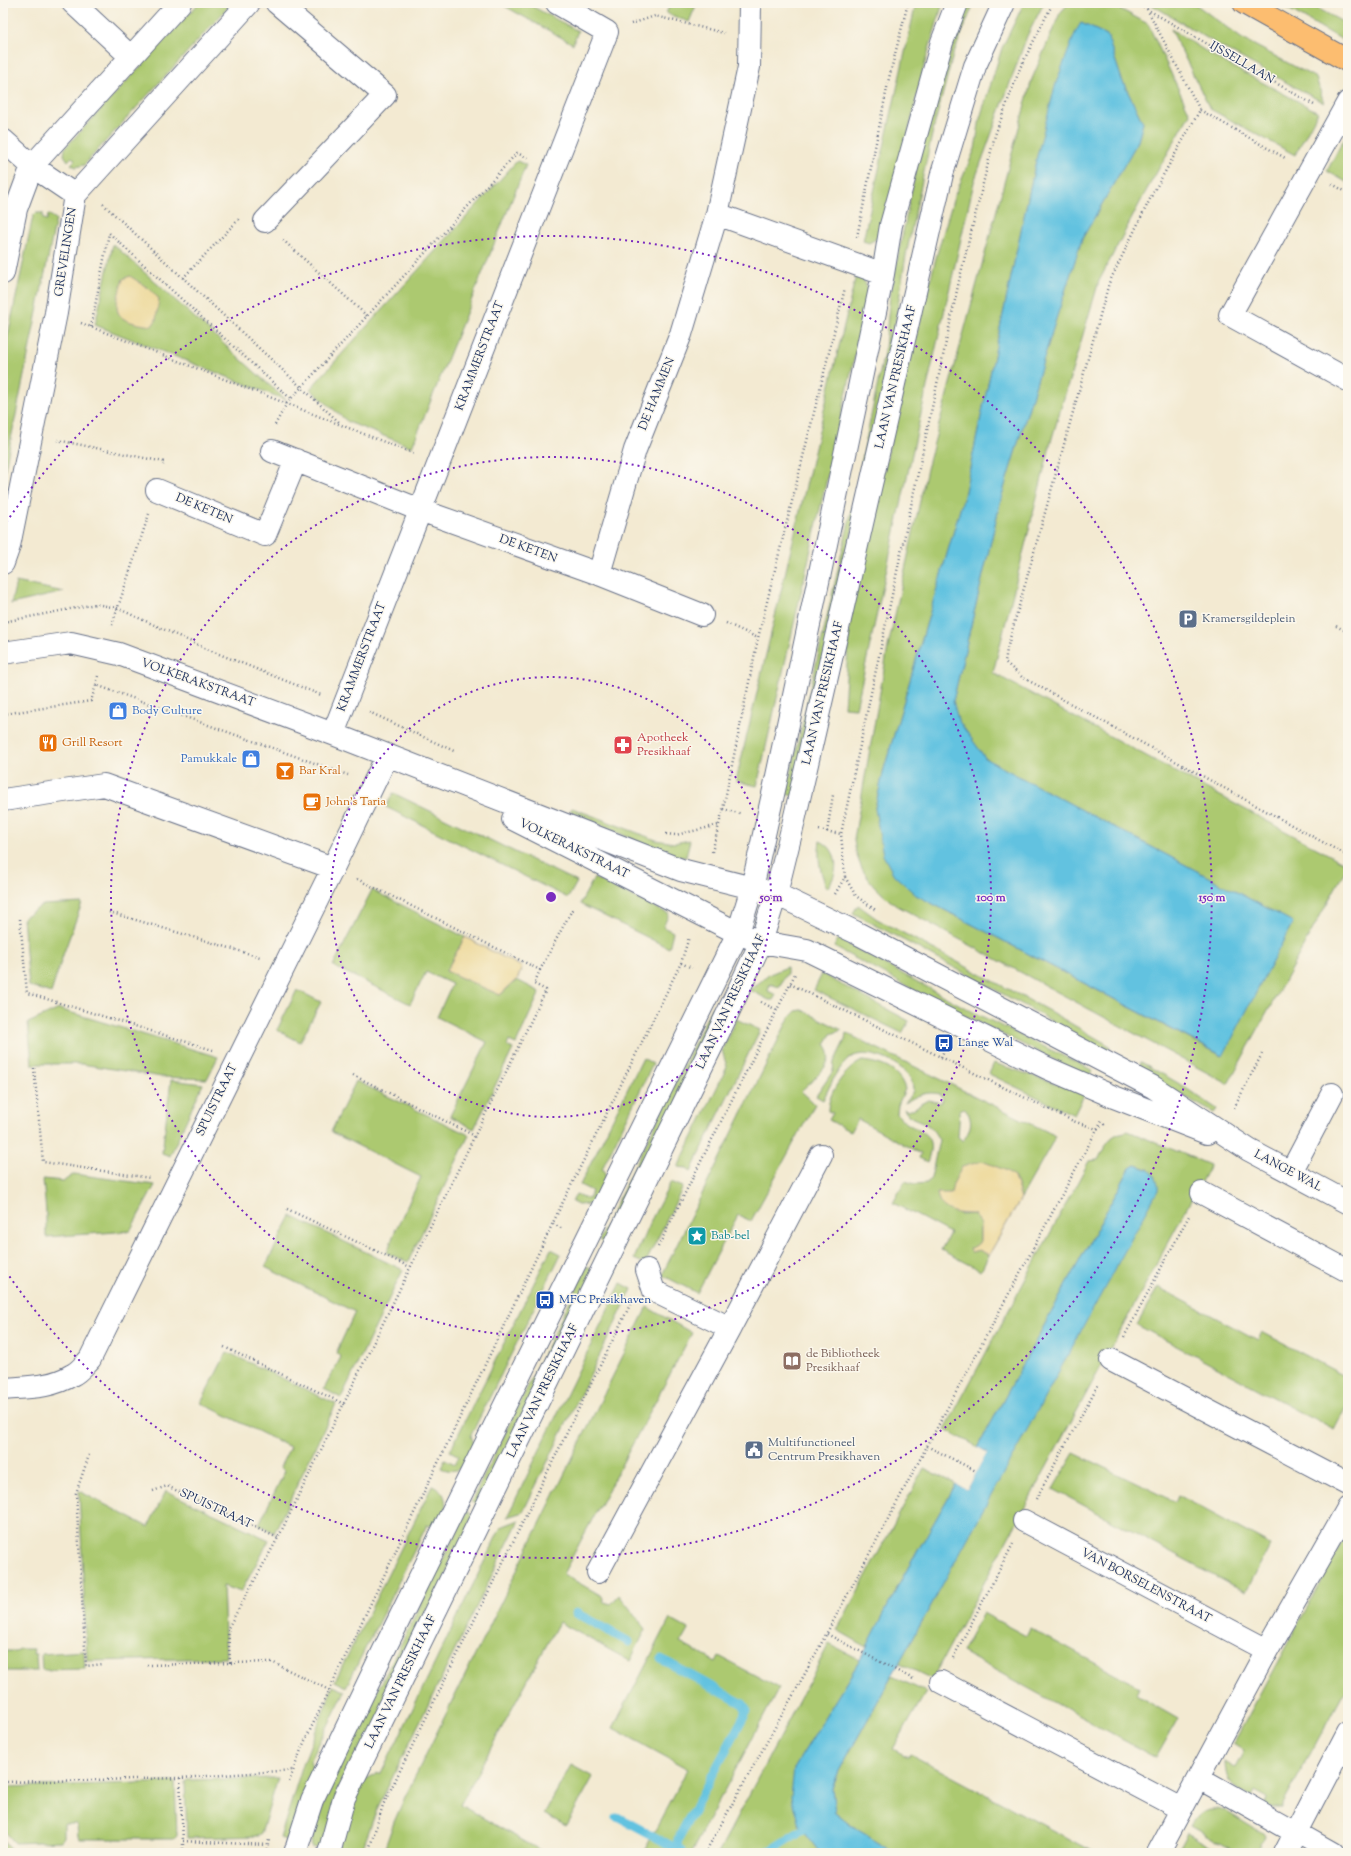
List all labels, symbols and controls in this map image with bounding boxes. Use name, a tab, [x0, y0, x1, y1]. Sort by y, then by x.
street label: IJSSELLAAN	[1206, 37, 1278, 89]
street label: GREVELINGEN	[50, 206, 82, 298]
street label: KRAMMERSTRAAT	[451, 298, 509, 413]
street label: LAAN VAN PRESIKHAAF	[871, 303, 921, 451]
street label: DE HAMMEN	[634, 354, 680, 433]
street label: DE KETEN	[173, 489, 236, 529]
street label: DE KETEN	[496, 530, 560, 568]
street label: KRAMMERSTRAAT	[333, 599, 391, 714]
parking icon: Kramersgildeplein	[1177, 608, 1199, 630]
place label: Kramersgildeplein	[1202, 610, 1296, 628]
street label: LAAN VAN PRESIKHAAF	[798, 619, 848, 767]
street label: VOLKERAKSTRAAT	[138, 654, 258, 712]
shop icon: Body Culture	[107, 700, 129, 722]
place label: Body Culture	[132, 702, 202, 720]
place label: Apotheek Presikhaaf	[637, 729, 691, 761]
restaurant icon: Grill Resort	[37, 732, 59, 754]
place label: Grill Resort	[62, 734, 123, 752]
pharmacy icon: Apotheek Presikhaaf	[612, 734, 634, 756]
shop icon: Pamukkale	[240, 748, 262, 770]
place label: Pamukkale	[181, 750, 237, 768]
bar icon: Bar Kral	[274, 760, 296, 782]
place label: Bar Kral	[299, 762, 341, 780]
cafe icon: John's Taria	[301, 791, 323, 813]
place label: John's Taria	[325, 793, 387, 811]
street label: VOLKERAKSTRAAT	[516, 814, 633, 884]
text: 50 m	[759, 889, 783, 907]
text: 100 m	[975, 889, 1006, 907]
text: 150 m	[1197, 889, 1226, 907]
centre of rings	[544, 890, 558, 904]
street label: LAAN VAN PRESIKHAAF	[692, 931, 770, 1072]
bus stop icon: Lange Wal	[933, 1032, 955, 1054]
place label: Lange Wal	[958, 1034, 1014, 1052]
street label: SPUISTRAAT	[192, 1060, 243, 1139]
street label: LANGE WAL	[1251, 1145, 1325, 1197]
place icon: Bab-bel	[686, 1225, 708, 1247]
place label: Bab-bel	[711, 1227, 751, 1245]
bus stop icon: MFC Presikhaven	[534, 1289, 556, 1311]
place label: MFC Presikhaven	[559, 1291, 651, 1309]
street label: LAAN VAN PRESIKHAAF	[503, 1321, 583, 1461]
place label: de Bibliotheek Presikhaaf	[806, 1345, 881, 1377]
library icon: de Bibliotheek Presikhaaf	[781, 1350, 803, 1372]
place label: Multifunctioneel Centrum Presikhaven	[768, 1434, 880, 1466]
public building icon: Multifunctioneel Centrum Presikhaven	[743, 1439, 765, 1461]
street label: SPUISTRAAT	[177, 1484, 256, 1534]
street label: VAN BORSELENSTRAAT	[1077, 1544, 1215, 1628]
street label: LAAN VAN PRESIKHAAF	[361, 1612, 441, 1752]

